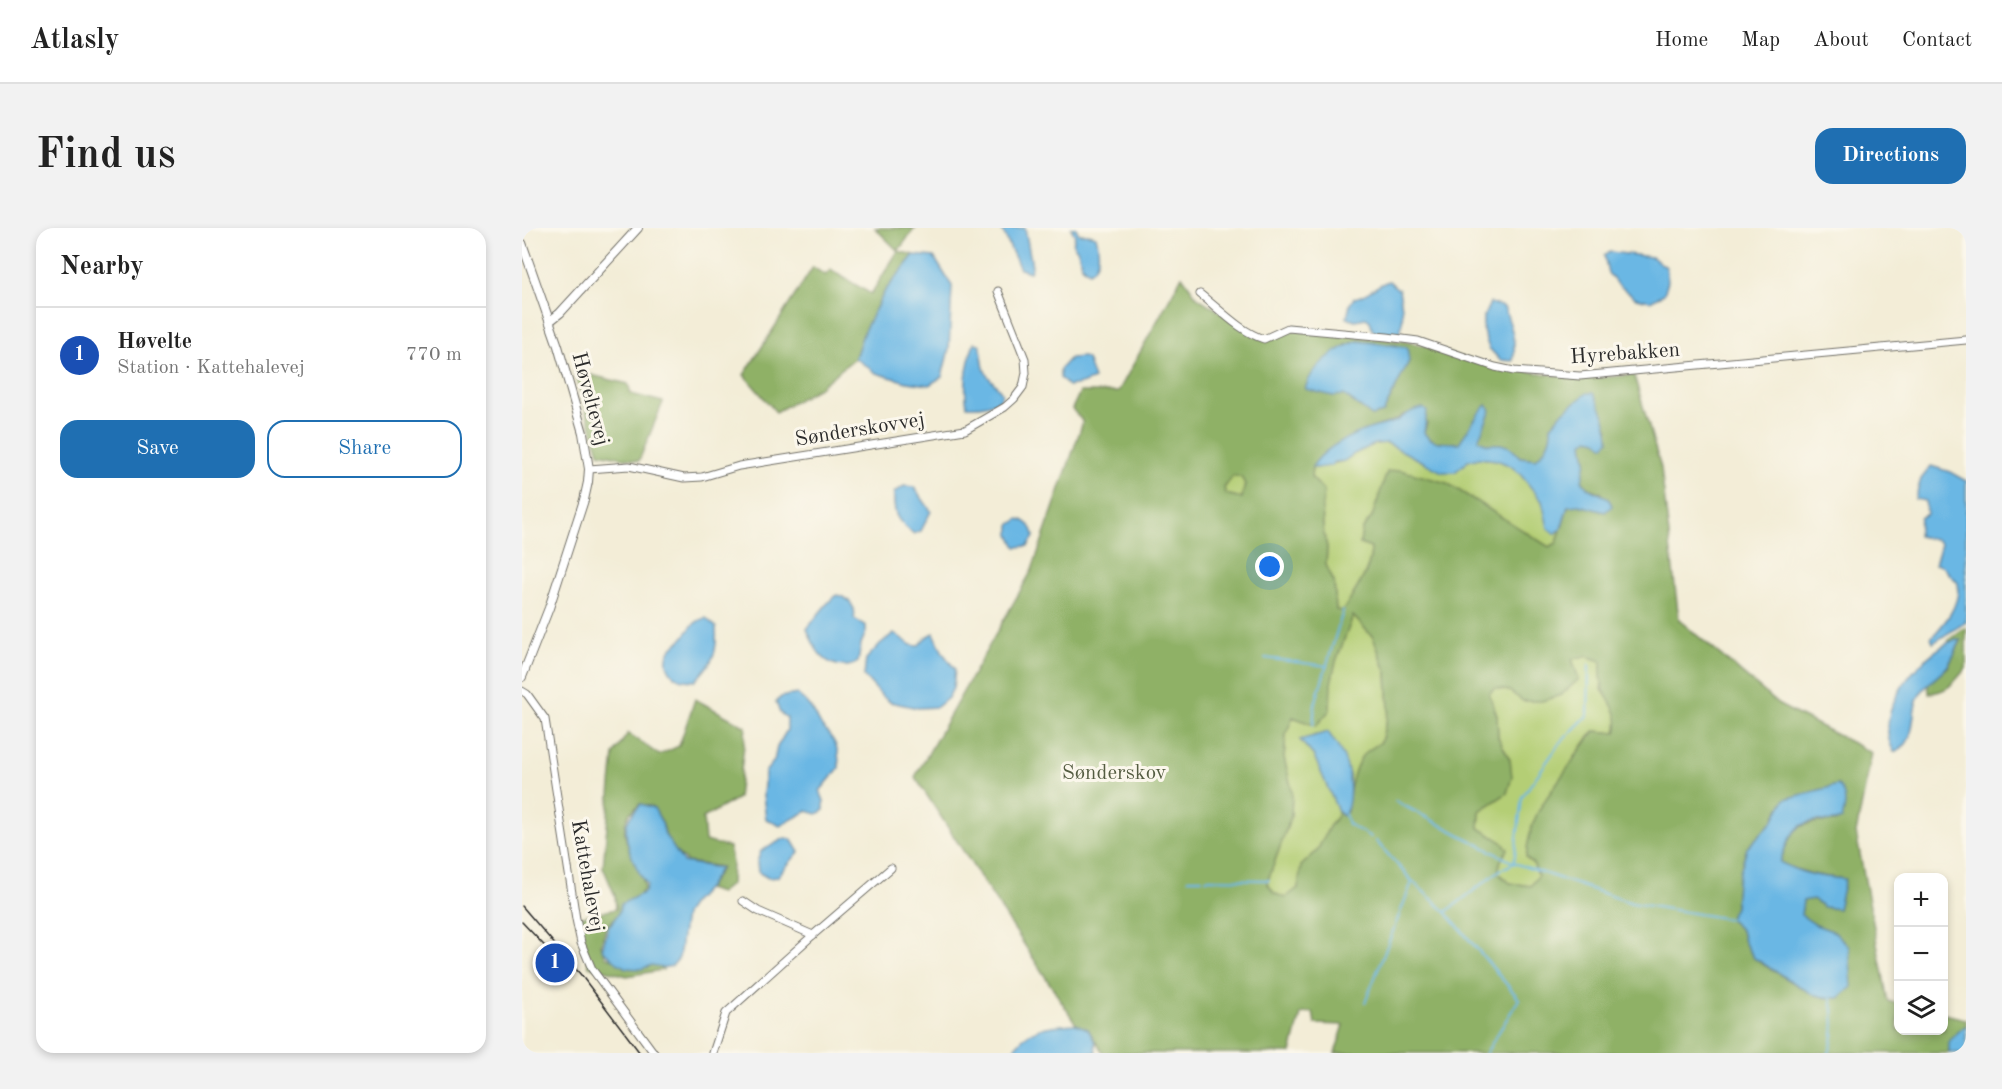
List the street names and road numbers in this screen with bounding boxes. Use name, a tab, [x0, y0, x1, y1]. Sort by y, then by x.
street label: Hyrebakken	[1569, 340, 1681, 368]
street label: Høveltevej	[567, 350, 613, 448]
street label: Sønderskovvej	[794, 409, 926, 451]
street label: Kattehalevej	[567, 818, 607, 934]

